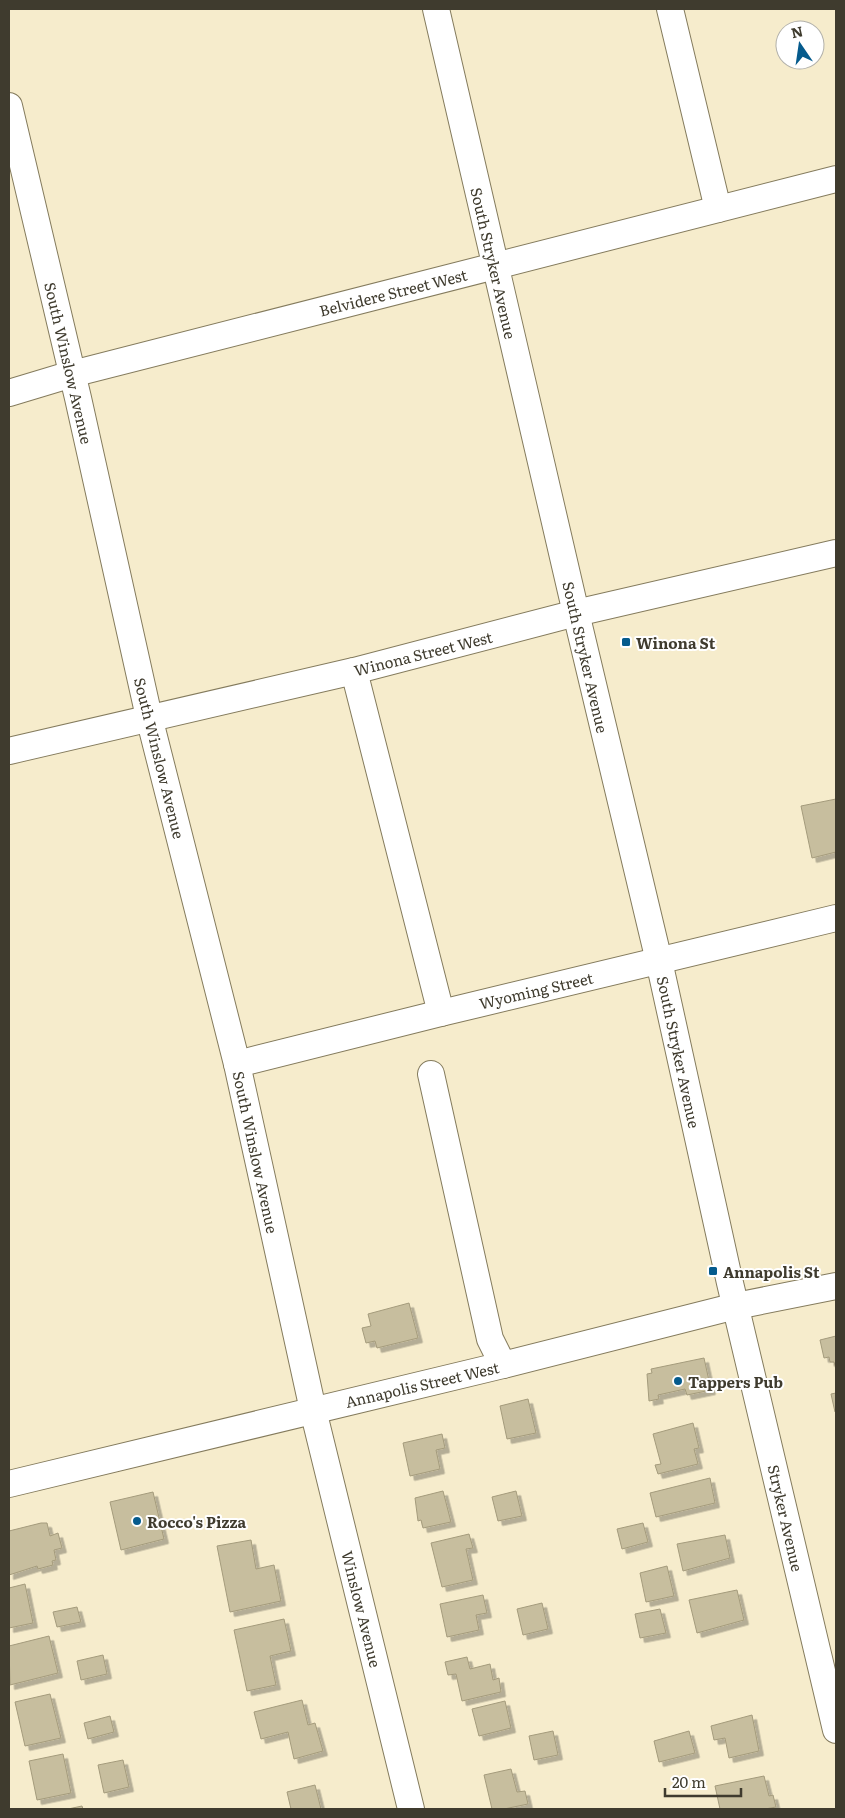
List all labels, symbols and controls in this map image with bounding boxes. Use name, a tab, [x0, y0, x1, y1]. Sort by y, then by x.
north arrow	[775, 20, 825, 70]
text: N	[789, 20, 805, 42]
street label: South Stryker Avenue	[465, 185, 523, 341]
street label: Belvidere Street West	[317, 263, 469, 321]
street label: South Winslow Avenue	[39, 280, 99, 446]
street label: South Stryker Avenue	[557, 579, 615, 735]
street label: Winona Street West	[351, 625, 495, 681]
place label: Winona St	[636, 631, 716, 654]
marker: Winona St	[620, 636, 632, 648]
street label: South Winslow Avenue	[129, 675, 191, 841]
street label: Wyoming Street	[477, 966, 595, 1014]
street label: South Stryker Avenue	[652, 974, 706, 1130]
street label: South Winslow Avenue	[228, 1069, 284, 1236]
place label: Annapolis St	[723, 1260, 820, 1283]
marker: Annapolis St	[707, 1265, 719, 1277]
street label: Annapolis Street West	[343, 1355, 501, 1413]
place label: Tappers Pub	[688, 1370, 783, 1393]
marker: Tappers Pub	[672, 1375, 684, 1387]
street label: Stryker Avenue	[763, 1462, 810, 1574]
place label: Rocco's Pizza	[147, 1510, 246, 1533]
marker: Rocco's Pizza	[131, 1515, 143, 1527]
street label: Winslow Avenue	[336, 1548, 388, 1670]
scale bar	[665, 1766, 741, 1798]
text: 20 m	[672, 1770, 706, 1793]

